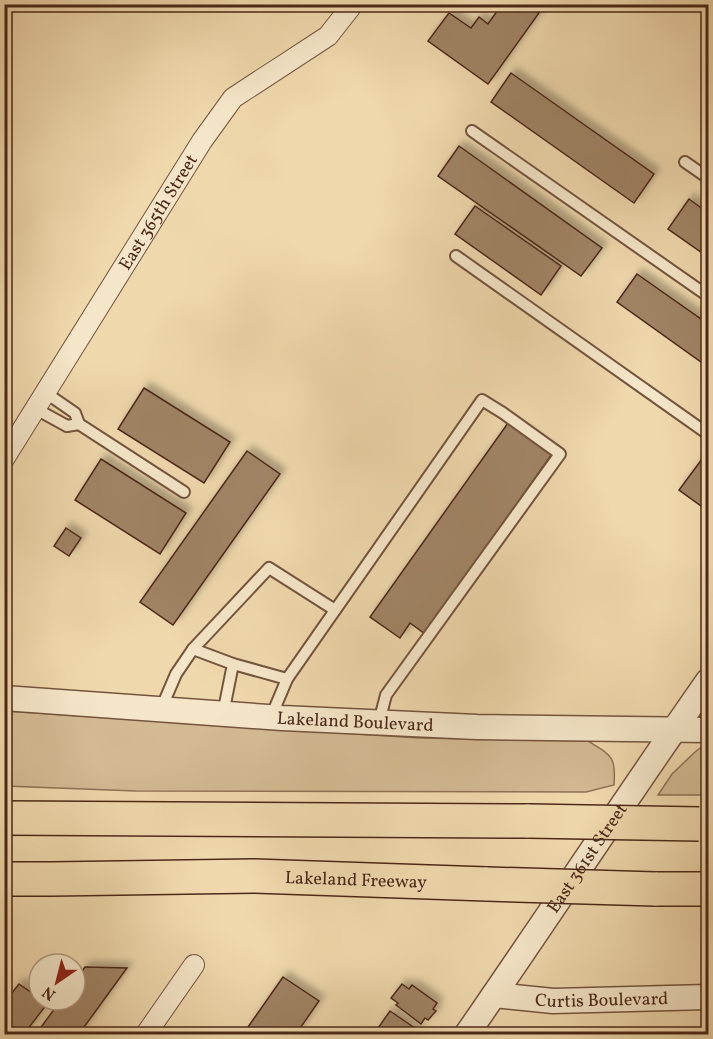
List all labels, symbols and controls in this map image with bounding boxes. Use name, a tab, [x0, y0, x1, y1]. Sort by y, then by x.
street label: East 365th Street	[113, 150, 205, 276]
street label: Lakeland Boulevard	[276, 707, 434, 739]
street label: East 361st Street	[542, 799, 634, 919]
street label: Lakeland Freeway	[284, 866, 428, 896]
north arrow	[27, 952, 87, 1012]
text: N	[38, 980, 61, 1005]
street label: Curtis Boulevard	[534, 987, 669, 1015]

